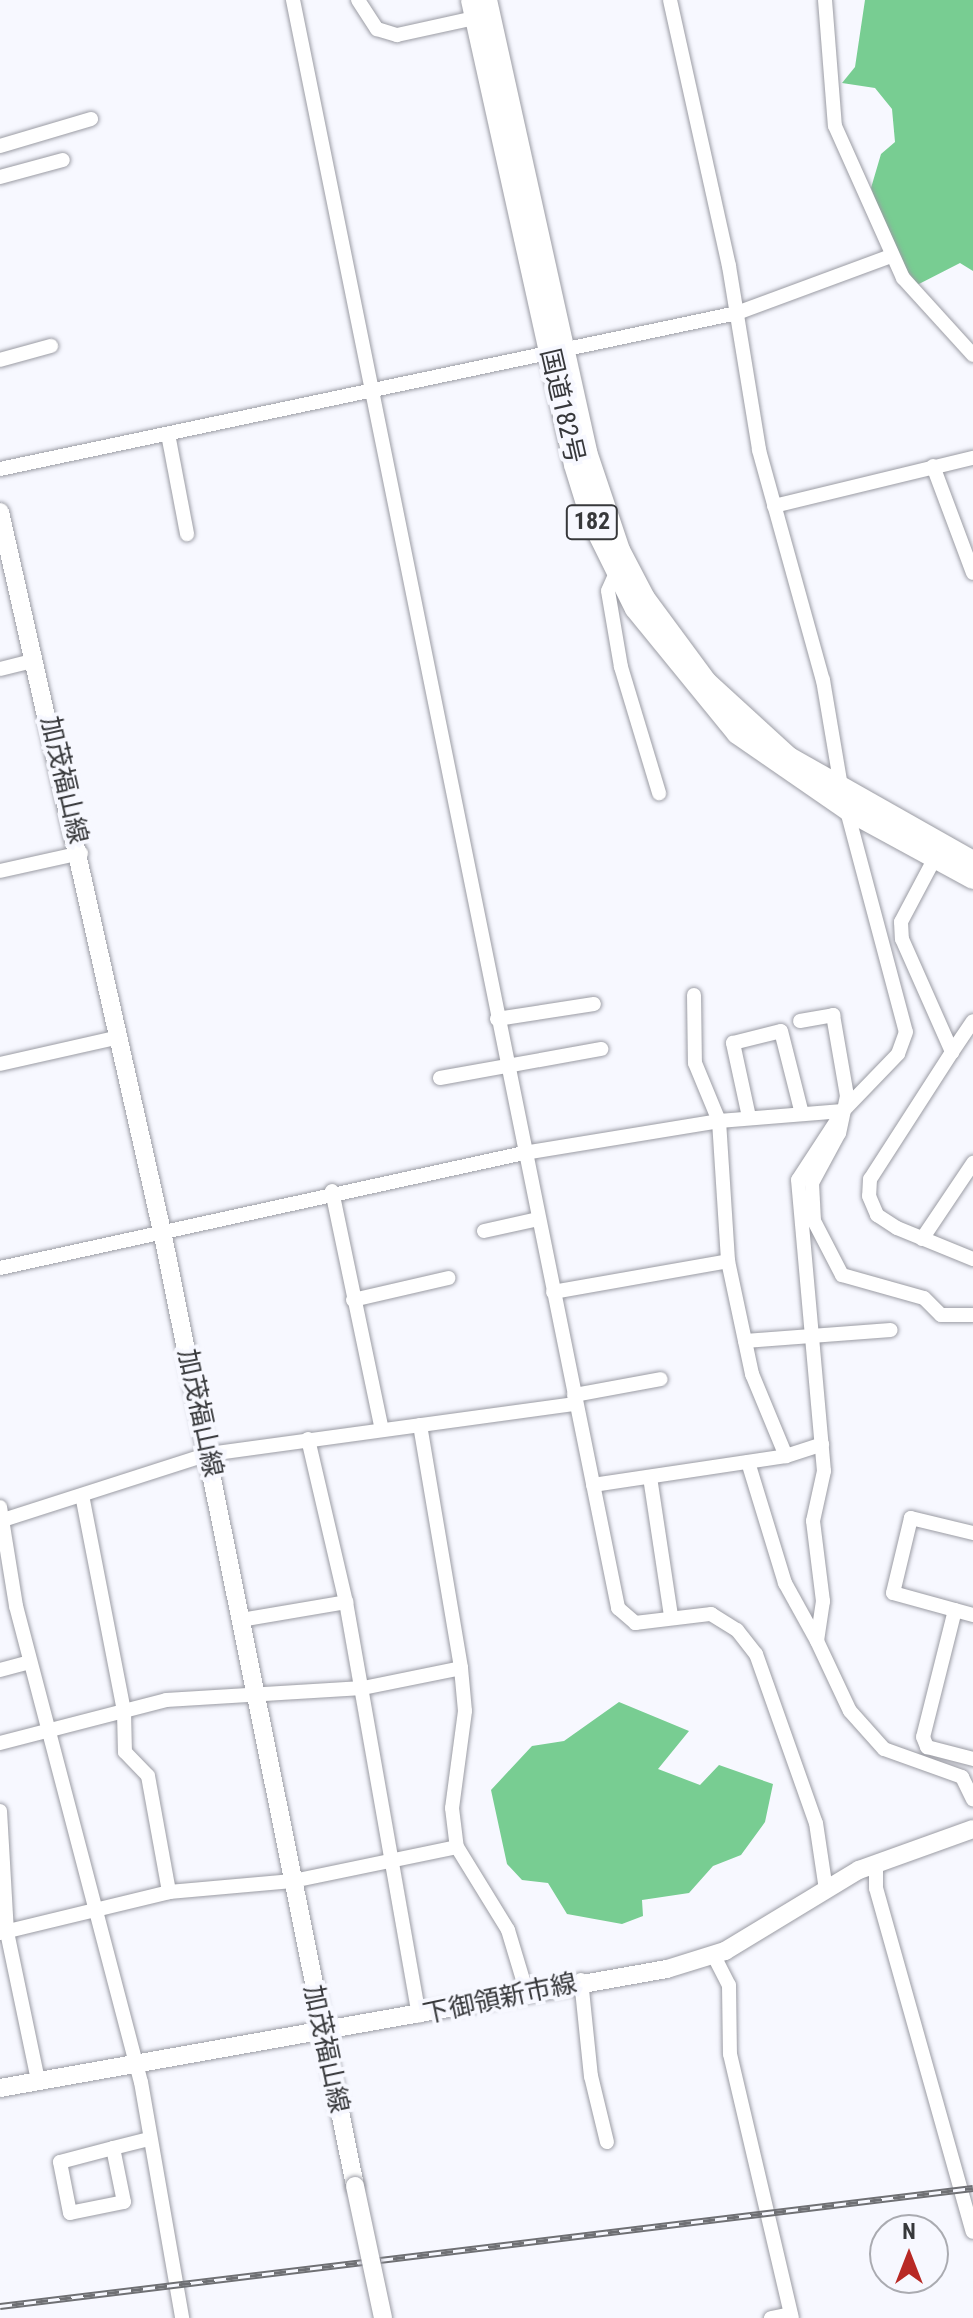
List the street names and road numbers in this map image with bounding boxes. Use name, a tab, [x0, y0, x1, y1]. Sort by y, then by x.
street label: 国道182号	[534, 346, 590, 466]
road number: 182	[564, 502, 620, 542]
street label: 加茂福山線	[34, 713, 94, 847]
street label: 加茂福山線	[171, 1346, 229, 1480]
street label: 下御領新市線	[420, 1968, 580, 2030]
street label: 加茂福山線	[297, 1982, 355, 2116]

